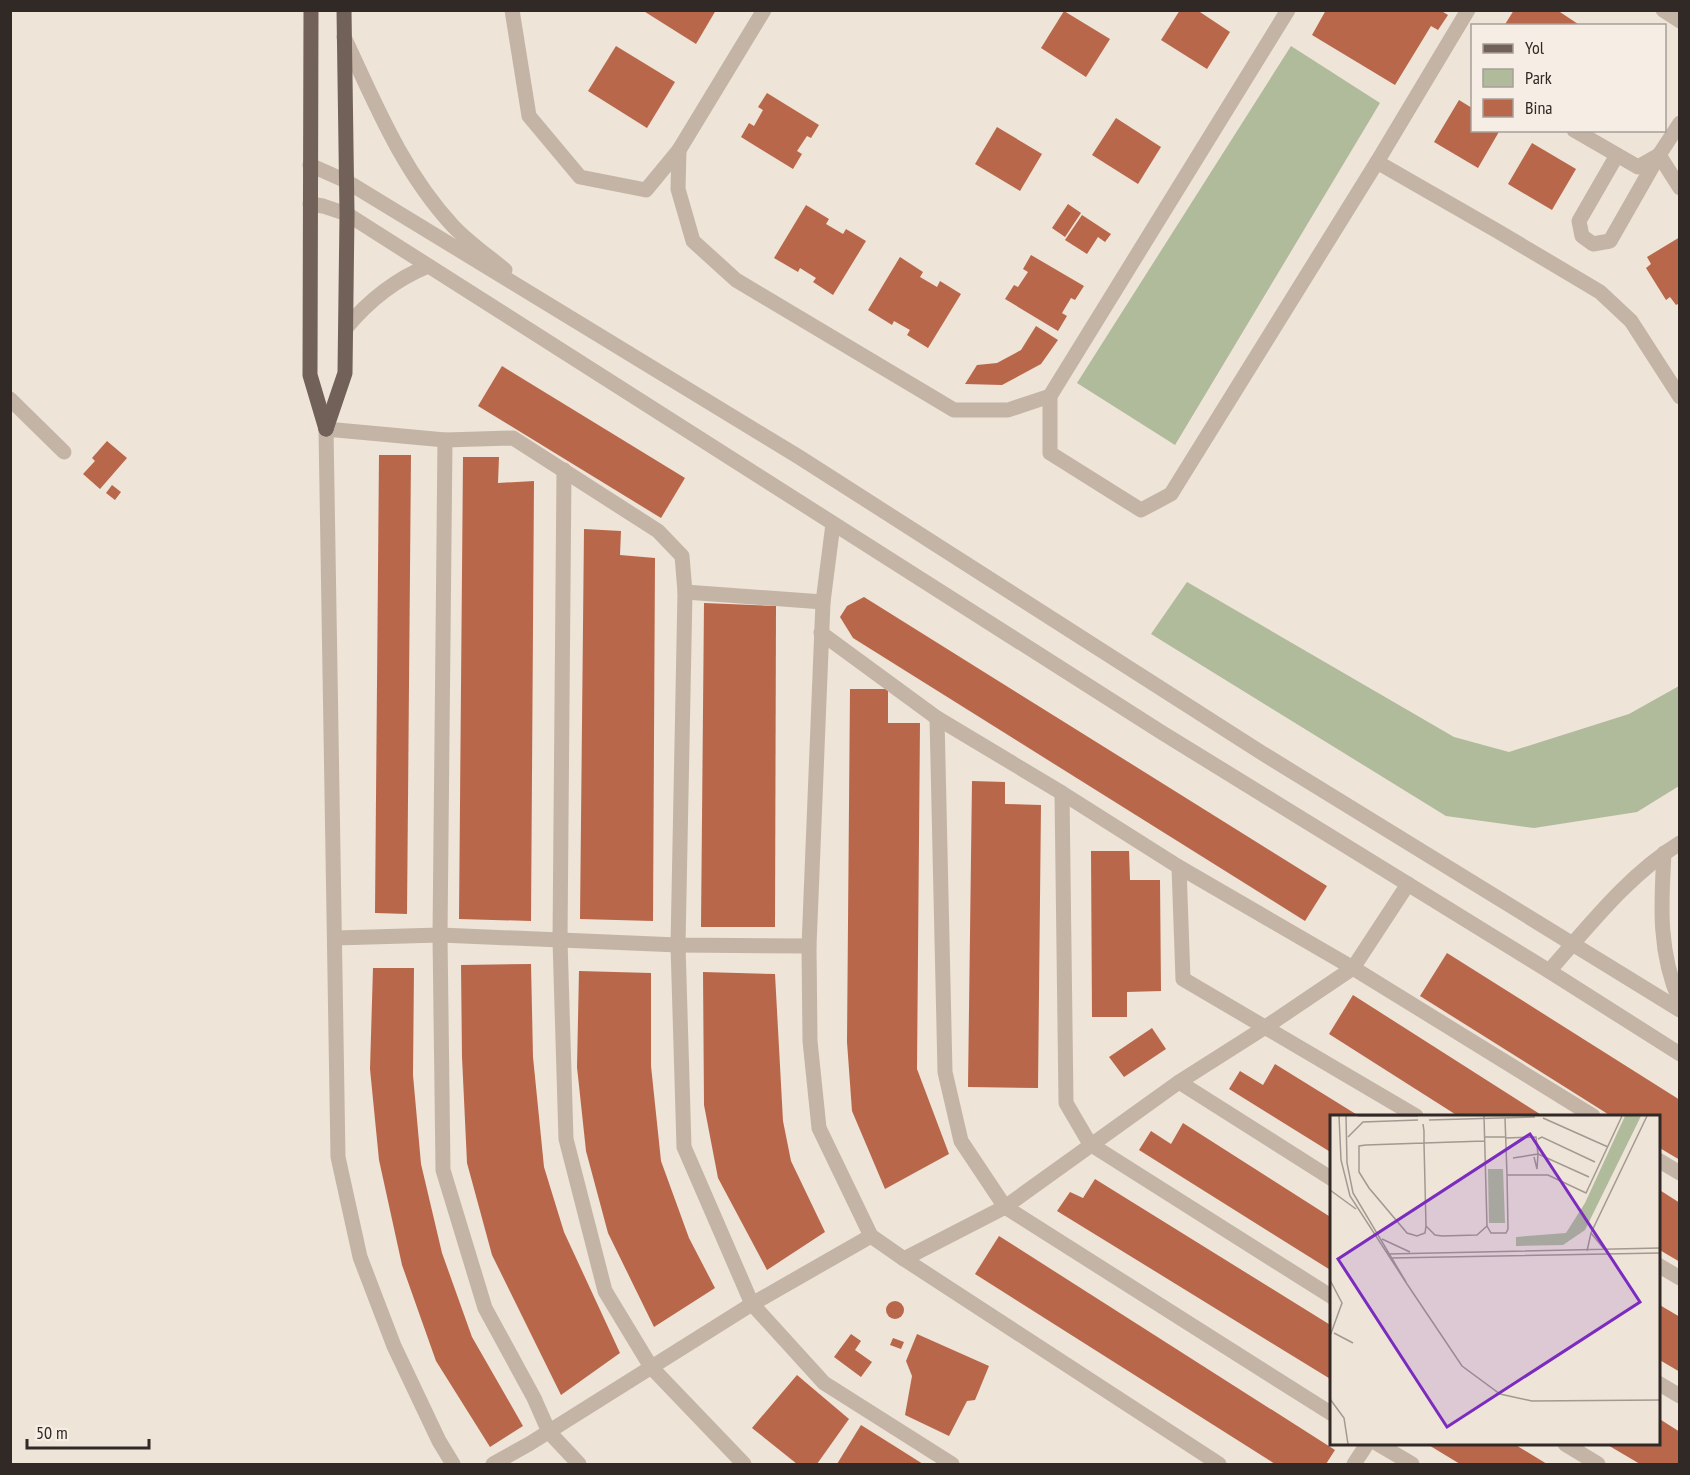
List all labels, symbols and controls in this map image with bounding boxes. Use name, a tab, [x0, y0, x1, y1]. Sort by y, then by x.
legend	[1471, 24, 1666, 132]
text: Yol	[1525, 36, 1545, 59]
text: Park	[1525, 66, 1552, 89]
text: Bina	[1525, 96, 1553, 119]
inset map	[1330, 1115, 1660, 1445]
scale bar	[27, 1412, 148, 1450]
text: 50 m	[36, 1421, 68, 1444]

